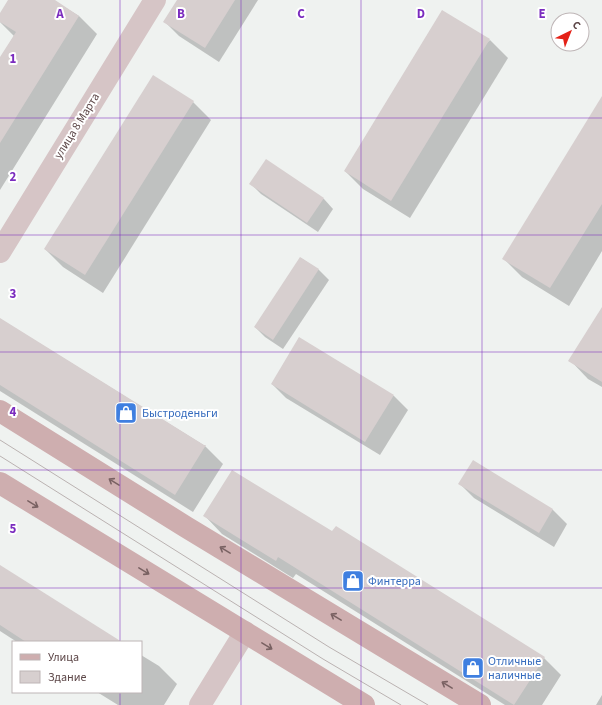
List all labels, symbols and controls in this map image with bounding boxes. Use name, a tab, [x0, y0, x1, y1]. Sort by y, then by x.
text: A	[55, 5, 64, 23]
text: B	[177, 5, 185, 23]
text: C	[297, 5, 305, 23]
text: D	[417, 5, 425, 23]
text: E	[538, 5, 546, 23]
north arrow	[550, 12, 590, 52]
text: С	[569, 17, 584, 33]
text: 1	[10, 50, 17, 68]
street label: улица 8 Марта	[50, 90, 104, 162]
text: 2	[10, 168, 17, 186]
text: 3	[10, 285, 17, 303]
shop icon: Быстроденьги	[113, 400, 139, 426]
text: 4	[10, 403, 17, 421]
place label: Быстроденьги	[142, 405, 218, 422]
one-way arrow	[108, 477, 120, 485]
one-way arrow	[27, 500, 39, 508]
text: 5	[10, 520, 17, 538]
one-way arrow	[219, 545, 231, 553]
one-way arrow	[138, 568, 150, 576]
shop icon: Финтерра	[340, 568, 366, 594]
place label: Финтерра	[368, 573, 421, 590]
one-way arrow	[330, 613, 342, 621]
legend	[12, 641, 142, 693]
one-way arrow	[261, 642, 272, 650]
text: Улица	[48, 649, 79, 666]
place label: Отличные наличные	[488, 653, 541, 684]
shop icon: Отличные наличные	[460, 655, 486, 681]
text: Здание	[48, 669, 87, 686]
one-way arrow	[441, 680, 453, 688]

